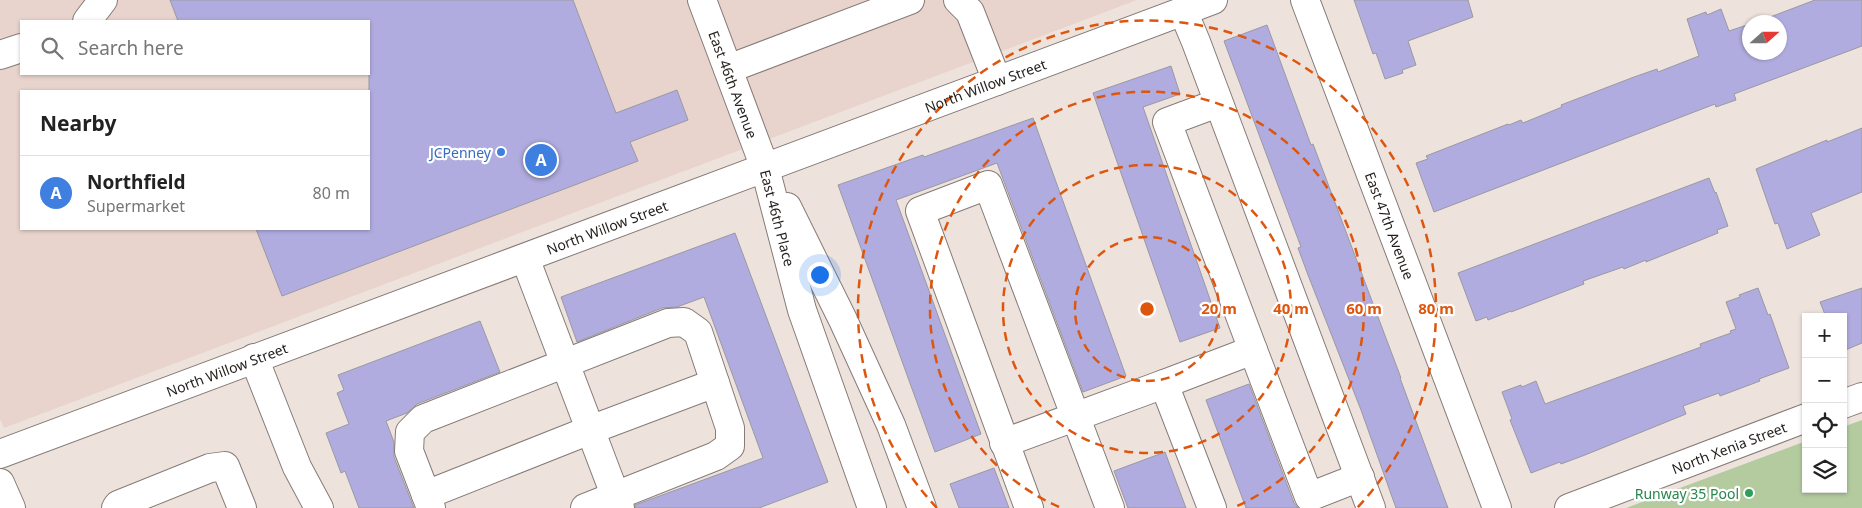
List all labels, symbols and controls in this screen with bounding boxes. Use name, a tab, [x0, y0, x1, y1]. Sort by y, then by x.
north arrow	[1742, 15, 1787, 60]
search box	[20, 20, 370, 75]
street label: East 46th Avenue	[705, 28, 762, 141]
icon: search	[38, 34, 66, 62]
text: Search here	[78, 35, 184, 61]
street label: North Willow Street	[922, 54, 1049, 117]
text: Nearby	[40, 109, 116, 137]
pin: A	[525, 141, 557, 179]
place label: JCPenney	[428, 143, 492, 162]
marker: JCPenney	[495, 146, 507, 158]
street label: East 46th Place	[756, 168, 800, 268]
text: Northfield	[87, 169, 185, 195]
street label: East 47th Avenue	[1361, 169, 1419, 282]
text: A	[50, 182, 62, 204]
text: 80 m	[313, 182, 350, 204]
text: Supermarket	[87, 195, 185, 217]
street label: North Willow Street	[544, 195, 670, 258]
your location	[807, 262, 833, 288]
text: 20 m	[1201, 298, 1237, 318]
text: 40 m	[1273, 298, 1309, 318]
text: 60 m	[1346, 298, 1382, 318]
text: 80 m	[1418, 298, 1454, 318]
centre of rings	[1138, 300, 1156, 318]
map controls	[1802, 313, 1847, 493]
button: +	[1802, 313, 1847, 358]
street label: North Willow Street	[163, 338, 290, 401]
button: −	[1802, 358, 1847, 403]
button: locate	[1802, 403, 1847, 448]
street label: North Xenia Street	[1669, 417, 1789, 478]
button: layers	[1802, 448, 1847, 493]
place label: Runway 35 Pool	[1635, 484, 1739, 503]
marker: Runway 35 Pool	[1743, 487, 1755, 499]

